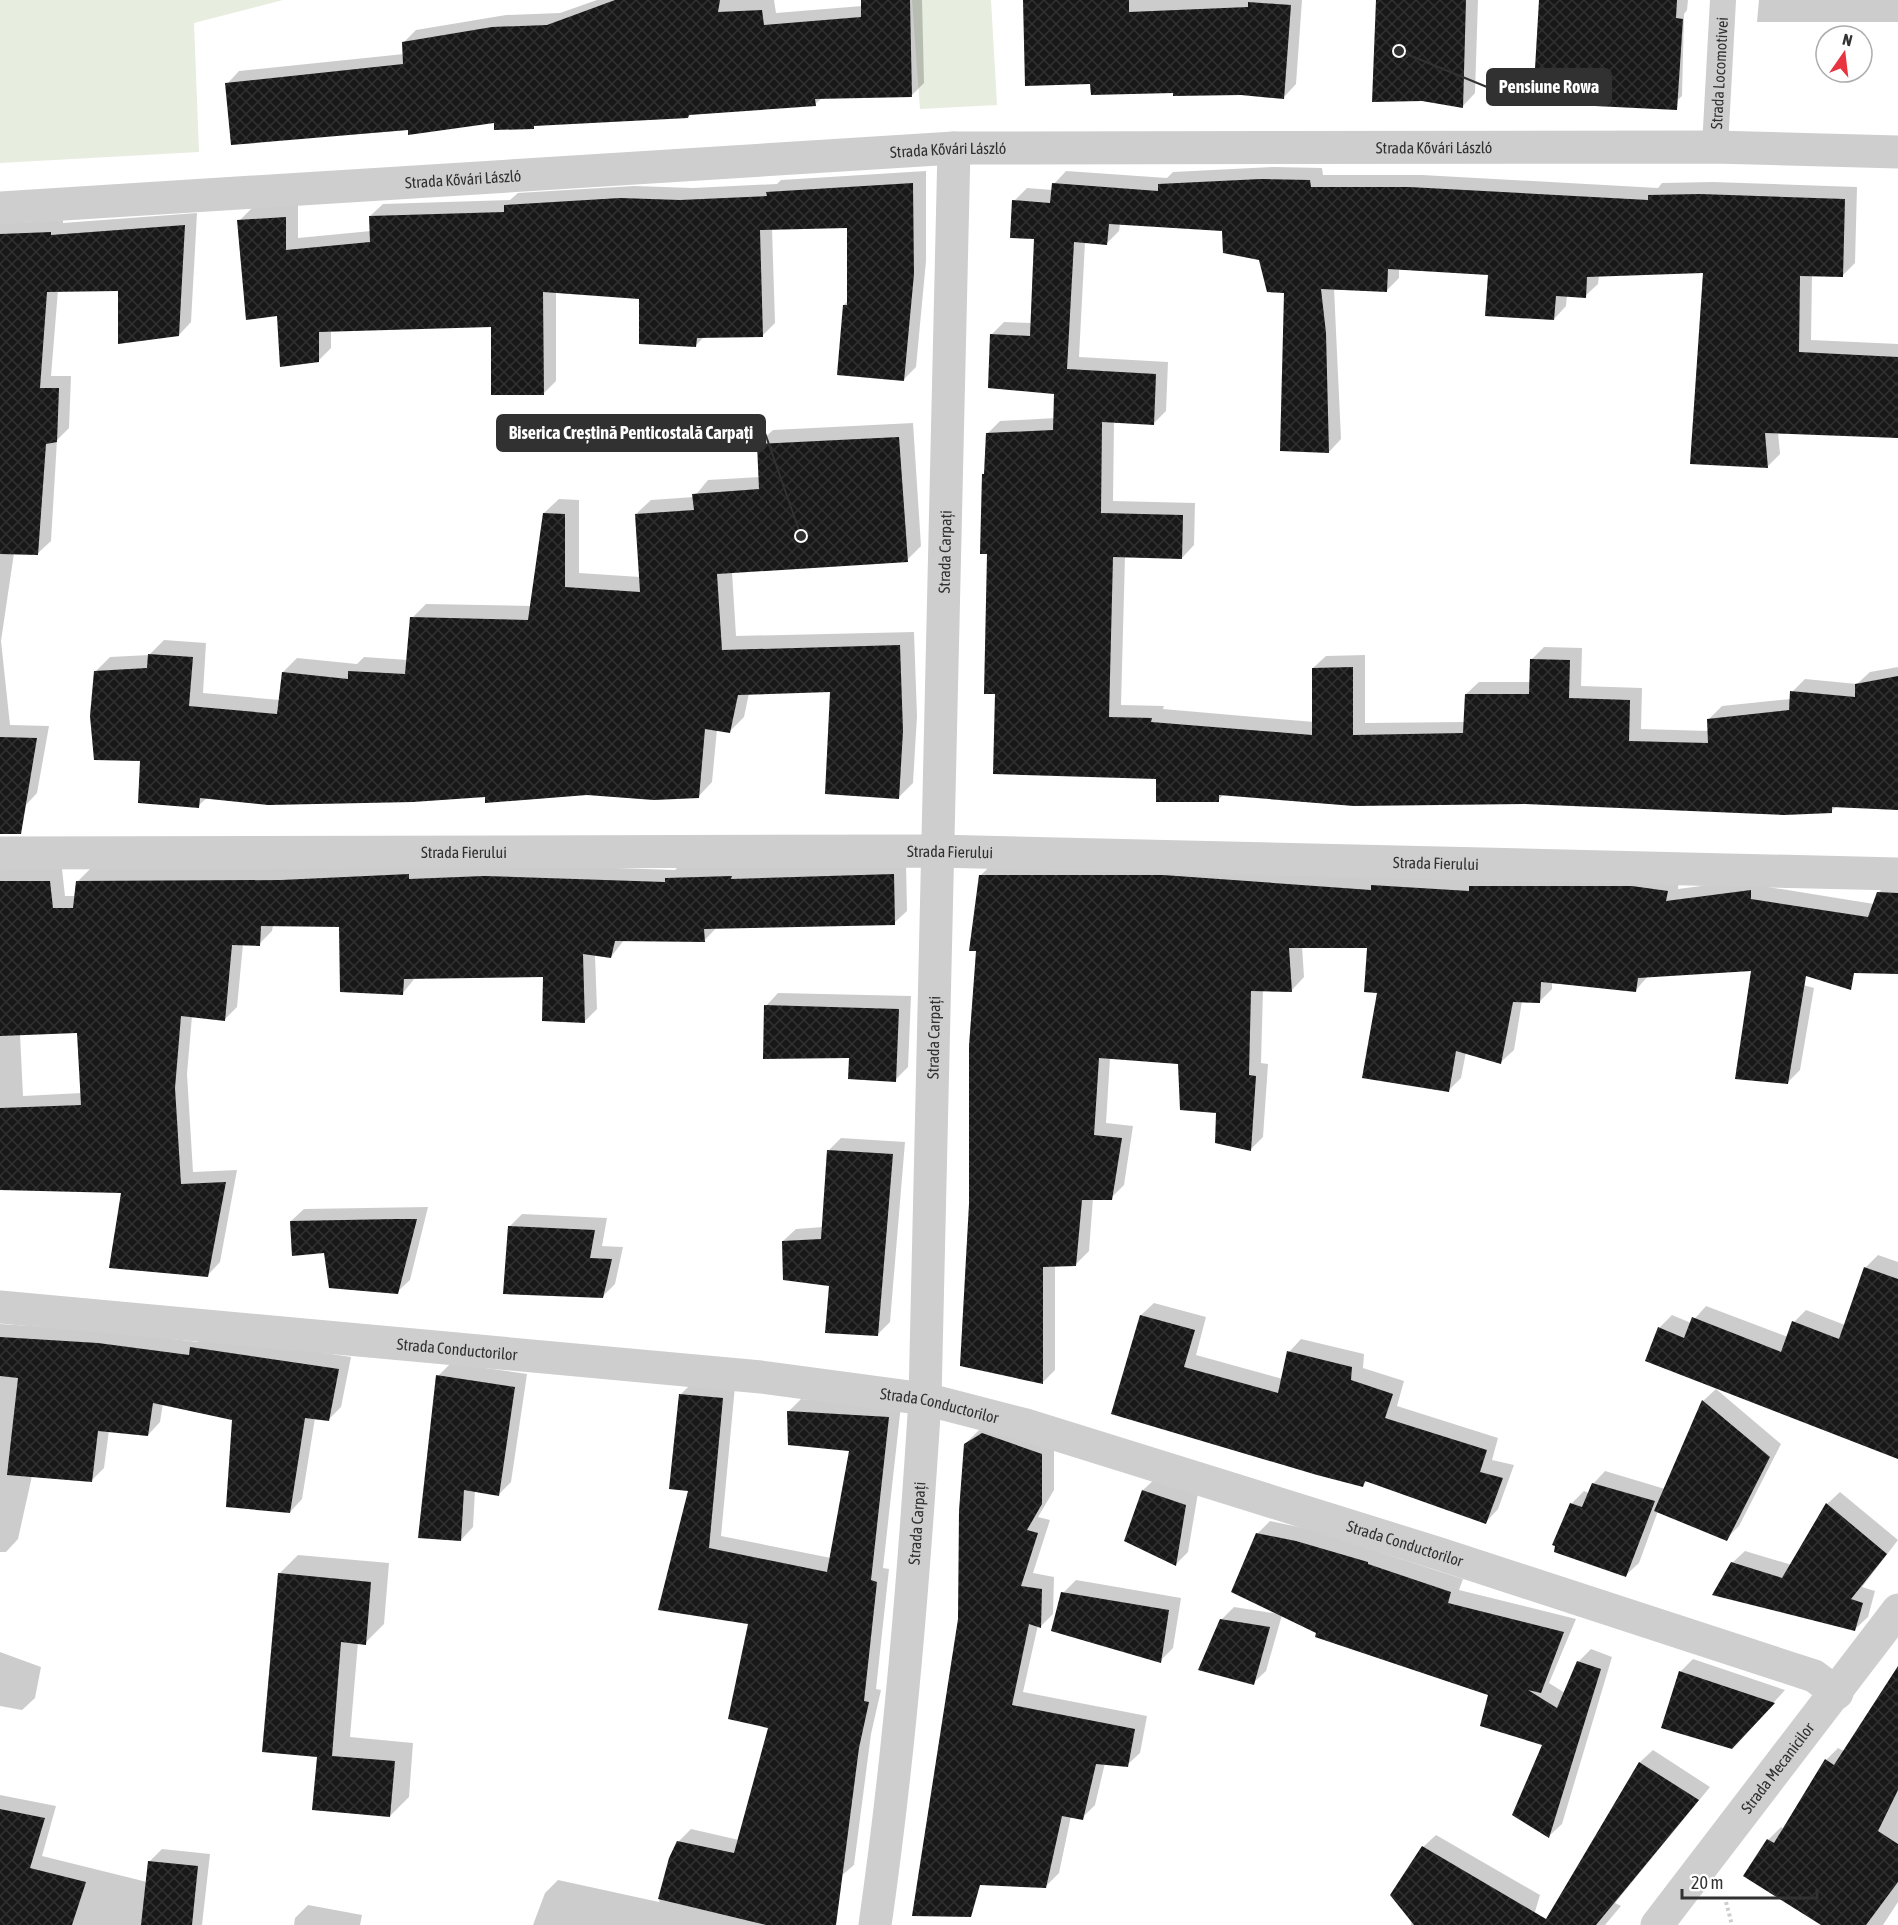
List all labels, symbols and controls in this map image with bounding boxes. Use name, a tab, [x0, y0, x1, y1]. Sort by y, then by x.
street label: Strada Locomotivei	[1707, 17, 1731, 130]
north arrow	[1814, 24, 1874, 84]
text: N	[1841, 30, 1854, 49]
callout: Pensiune Rowa	[1487, 69, 1611, 105]
text: Pensiune Rowa	[1499, 76, 1599, 97]
street label: Strada Kővári László	[1376, 138, 1492, 156]
street label: Strada Kővári László	[889, 139, 1006, 161]
street label: Strada Kővári László	[404, 166, 522, 192]
callout: Biserica Creștină Penticostală Carpați	[497, 415, 765, 451]
text: Biserica Creștină Penticostală Carpați	[509, 422, 753, 444]
street label: Strada Carpați	[935, 510, 956, 594]
street label: Strada Fierului	[907, 842, 993, 861]
street label: Strada Fierului	[421, 843, 507, 861]
street label: Strada Fierului	[1393, 853, 1479, 873]
street label: Strada Carpați	[923, 996, 944, 1079]
street label: Strada Conductorilor	[396, 1335, 518, 1364]
street label: Strada Conductorilor	[879, 1384, 1001, 1427]
street label: Strada Carpați	[905, 1481, 929, 1565]
street label: Strada Conductorilor	[1345, 1517, 1466, 1570]
street label: Strada Mecanicilor	[1737, 1719, 1818, 1817]
scale bar	[1682, 1862, 1817, 1900]
text: 20 m	[1691, 1872, 1723, 1893]

